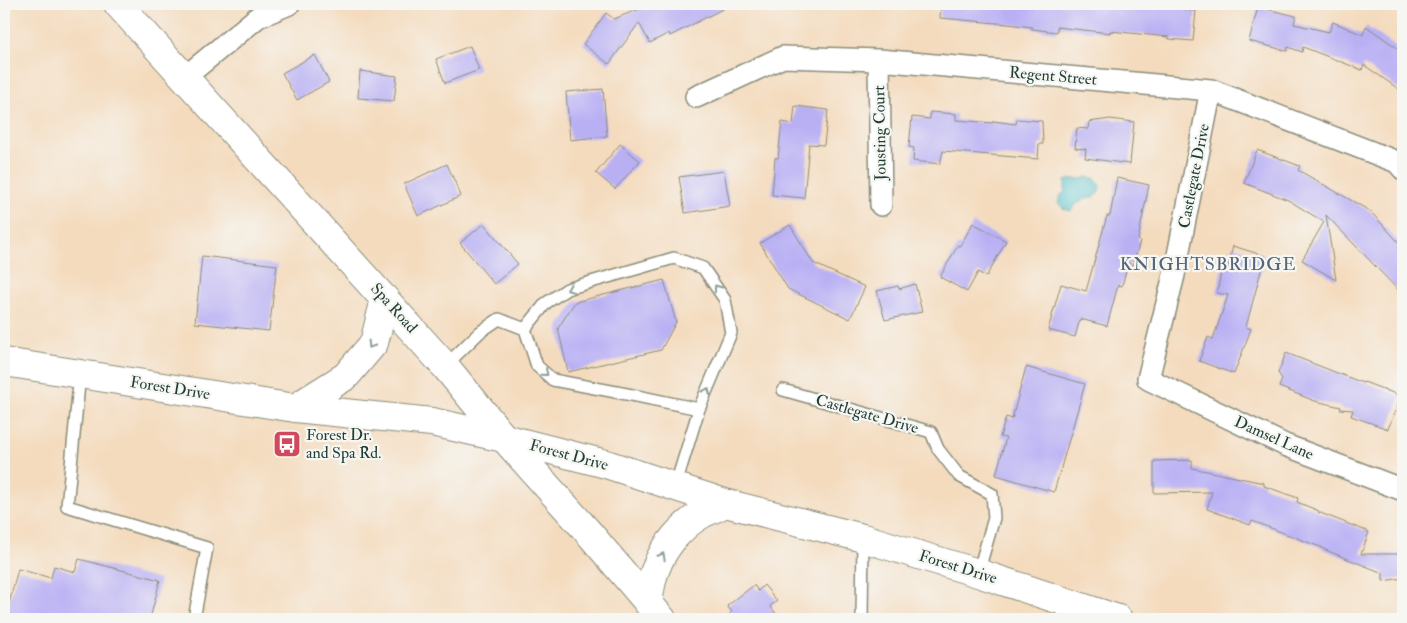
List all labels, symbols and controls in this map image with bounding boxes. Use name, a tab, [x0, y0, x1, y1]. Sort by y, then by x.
street label: Regent Street	[1008, 62, 1098, 90]
street label: Jousting Court	[869, 85, 892, 182]
street label: Castlegate Drive	[1174, 122, 1214, 230]
district label: KNIGHTSBRIDGE	[1120, 253, 1296, 276]
street label: Spa Road	[366, 279, 422, 338]
one-way arrow	[567, 283, 575, 293]
one-way arrow	[714, 284, 723, 293]
one-way arrow	[367, 339, 377, 348]
one-way arrow	[539, 367, 548, 376]
street label: Forest Drive	[129, 372, 212, 404]
one-way arrow	[700, 387, 711, 396]
street label: Castlegate Drive	[813, 390, 921, 438]
street label: Damsel Lane	[1231, 412, 1317, 465]
place label: Forest Dr. and Spa Rd.	[306, 425, 381, 464]
bus stop icon: Forest Dr. and Spa Rd.	[272, 429, 302, 459]
street label: Forest Drive	[527, 435, 611, 475]
street label: Forest Drive	[917, 546, 1000, 588]
one-way arrow	[656, 553, 666, 562]

